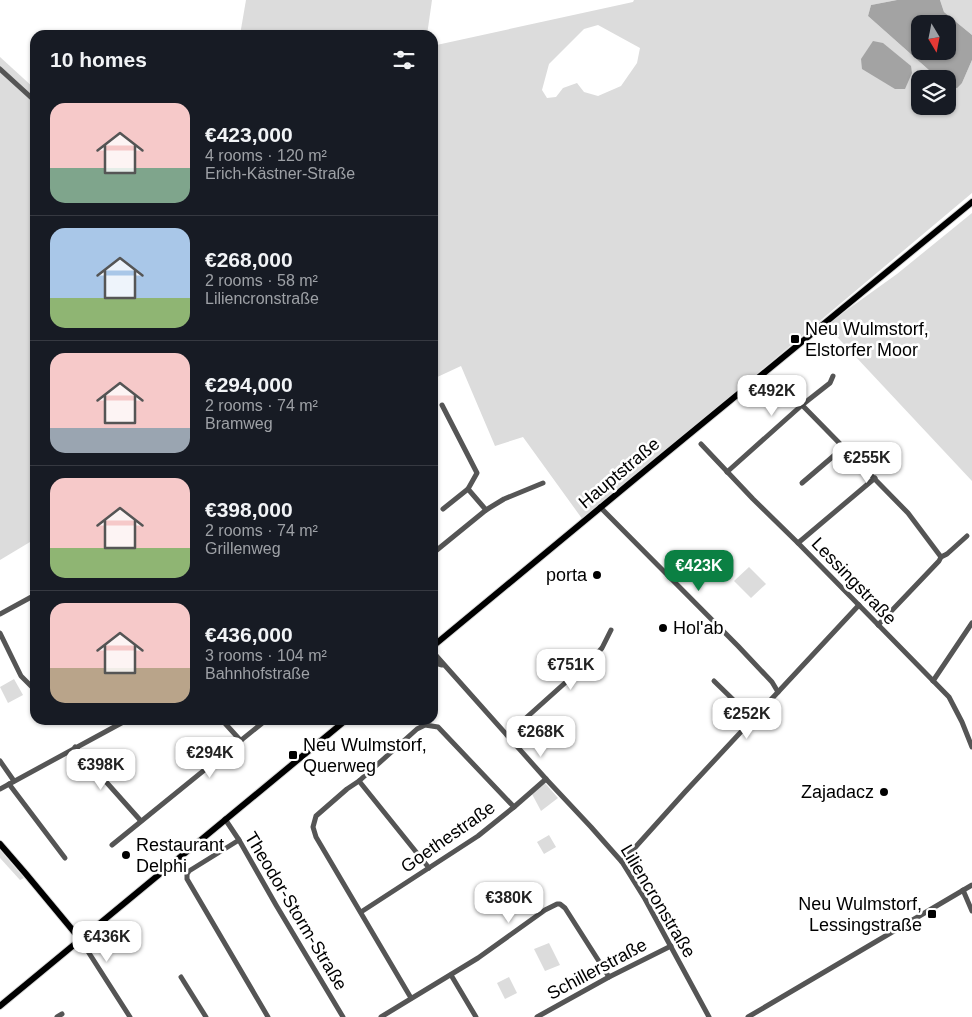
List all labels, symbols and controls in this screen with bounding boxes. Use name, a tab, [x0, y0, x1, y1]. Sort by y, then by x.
north arrow	[911, 15, 956, 60]
map controls	[911, 15, 956, 115]
icon: filters	[390, 46, 418, 74]
text: 10 homes	[50, 48, 147, 71]
button: layers	[911, 70, 956, 115]
icon: home	[90, 123, 150, 183]
text: €423,000	[205, 123, 293, 146]
text: 4 rooms · 120 m²	[205, 147, 327, 164]
text: Erich-Kästner-Straße	[205, 165, 355, 182]
icon: home	[90, 248, 150, 308]
text: €268,000	[205, 248, 293, 271]
text: 2 rooms · 58 m²	[205, 272, 318, 289]
text: Liliencronstraße	[205, 290, 319, 307]
place label: Neu Wulmstorf, Elstorfer Moor	[805, 319, 929, 360]
marker: Neu Wulmstorf, Elstorfer Moor	[789, 333, 801, 345]
icon: home	[90, 373, 150, 433]
text: €294,000	[205, 373, 293, 396]
pin: €492K	[737, 374, 807, 417]
text: €492K	[748, 382, 796, 399]
text: 2 rooms · 74 m²	[205, 397, 318, 414]
text: Bramweg	[205, 415, 273, 432]
street label: Hauptstraße	[575, 434, 663, 512]
pin: €255K	[832, 442, 902, 484]
text: €255K	[843, 449, 891, 466]
icon: home	[90, 498, 150, 558]
text: €398,000	[205, 498, 293, 521]
text: 2 rooms · 74 m²	[205, 522, 318, 539]
street label: Lessingstraße	[808, 533, 900, 629]
text: Grillenweg	[205, 540, 281, 557]
pin: €423K	[664, 550, 734, 592]
text: €423K	[675, 557, 723, 574]
place label: porta	[546, 565, 588, 585]
marker: porta	[591, 569, 603, 581]
place label: Hol'ab	[673, 618, 723, 638]
marker: Hol'ab	[657, 622, 669, 634]
icon: home	[90, 623, 150, 683]
text: €436,000	[205, 623, 293, 646]
text: 3 rooms · 104 m²	[205, 647, 327, 664]
pin: €751K	[536, 648, 606, 691]
text: €751K	[547, 656, 595, 673]
text: Bahnhofstraße	[205, 665, 310, 682]
pin: €252K	[712, 698, 782, 740]
text: €252K	[723, 705, 771, 722]
pin: €268K	[506, 716, 576, 758]
text: €268K	[517, 723, 565, 740]
place label: Neu Wulmstorf, Querweg	[303, 735, 427, 776]
pin: €294K	[175, 736, 245, 779]
text: €294K	[186, 744, 234, 761]
pin: €398K	[66, 748, 136, 791]
marker: Neu Wulmstorf, Querweg	[287, 749, 299, 761]
text: €398K	[77, 756, 125, 773]
place label: Zajadacz	[801, 782, 874, 802]
marker: Zajadacz	[878, 786, 890, 798]
street label: Goethestraße	[397, 797, 499, 877]
street label: Theodor-Storm-Straße	[241, 828, 351, 994]
place label: Restaurant Delphi	[136, 835, 224, 876]
street label: Liliencronstraße	[616, 841, 700, 961]
marker: Restaurant Delphi	[120, 849, 132, 861]
pin: €380K	[474, 882, 544, 924]
text: €380K	[485, 889, 533, 906]
place label: Neu Wulmstorf, Lessingstraße	[798, 894, 922, 935]
marker: Neu Wulmstorf, Lessingstraße	[926, 908, 938, 920]
pin: €436K	[72, 920, 142, 963]
text: €436K	[83, 928, 131, 945]
street label: Schillerstraße	[544, 934, 650, 1004]

